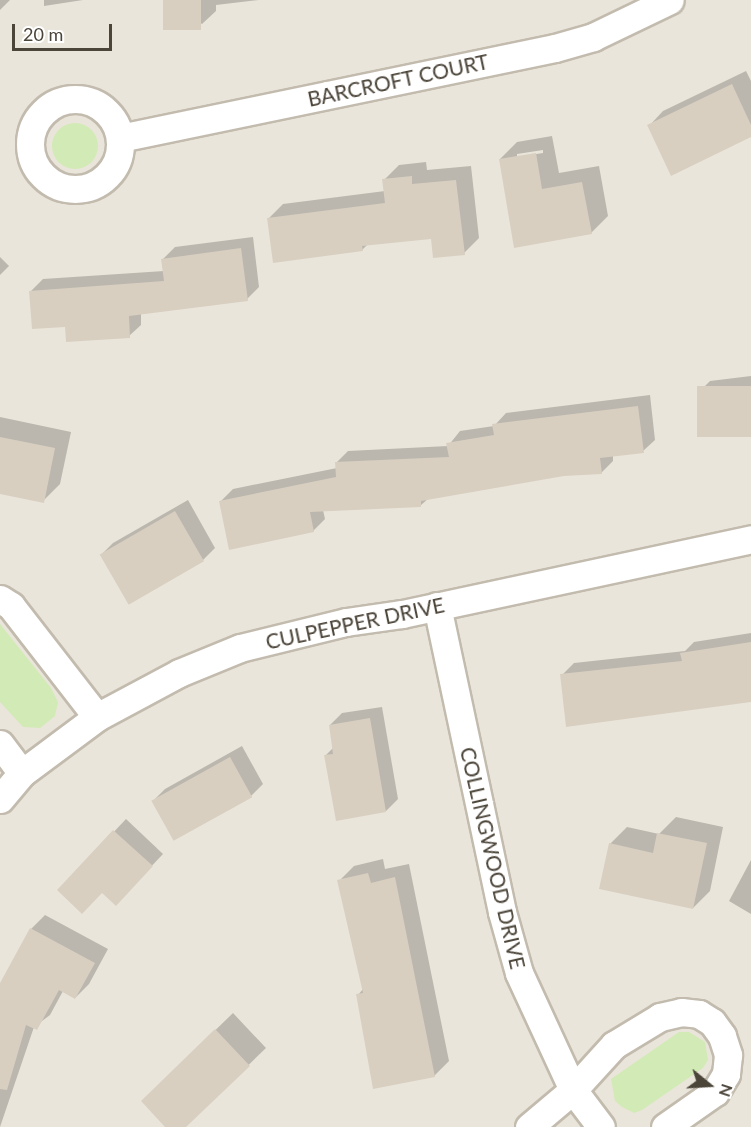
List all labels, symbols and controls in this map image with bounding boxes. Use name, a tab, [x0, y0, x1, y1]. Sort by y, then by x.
scale bar	[15, 12, 116, 50]
text: 20 m	[23, 23, 63, 45]
street label: BARCROFT COURT	[305, 48, 491, 112]
street label: CULPEPPER DRIVE	[263, 592, 447, 654]
street label: COLLINGWOOD DRIVE	[455, 745, 531, 971]
north arrow	[679, 1055, 739, 1115]
text: N	[716, 1082, 738, 1100]

